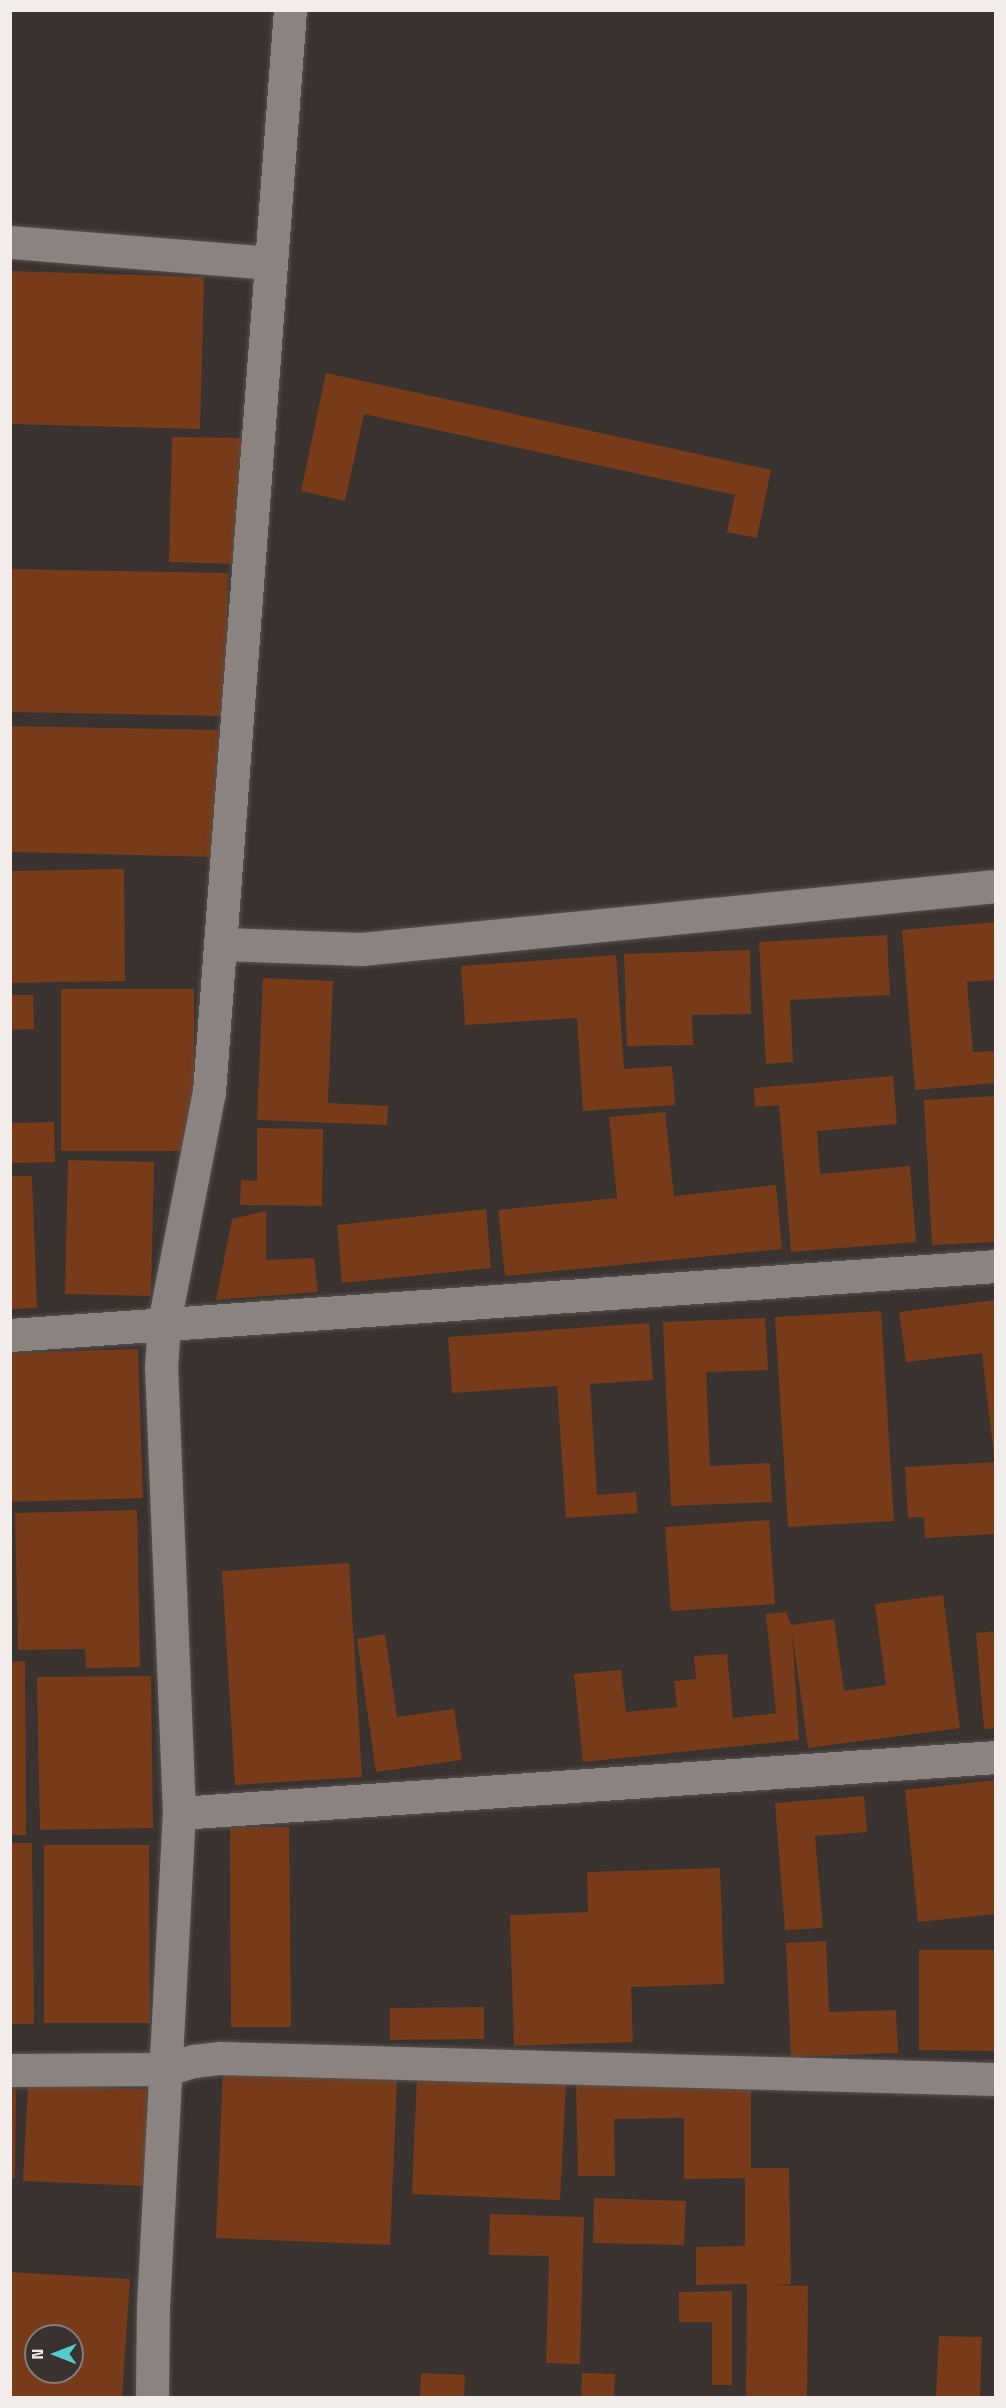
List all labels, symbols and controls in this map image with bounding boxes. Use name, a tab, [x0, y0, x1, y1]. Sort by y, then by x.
north arrow	[24, 2324, 84, 2384]
text: N	[27, 2349, 48, 2359]

